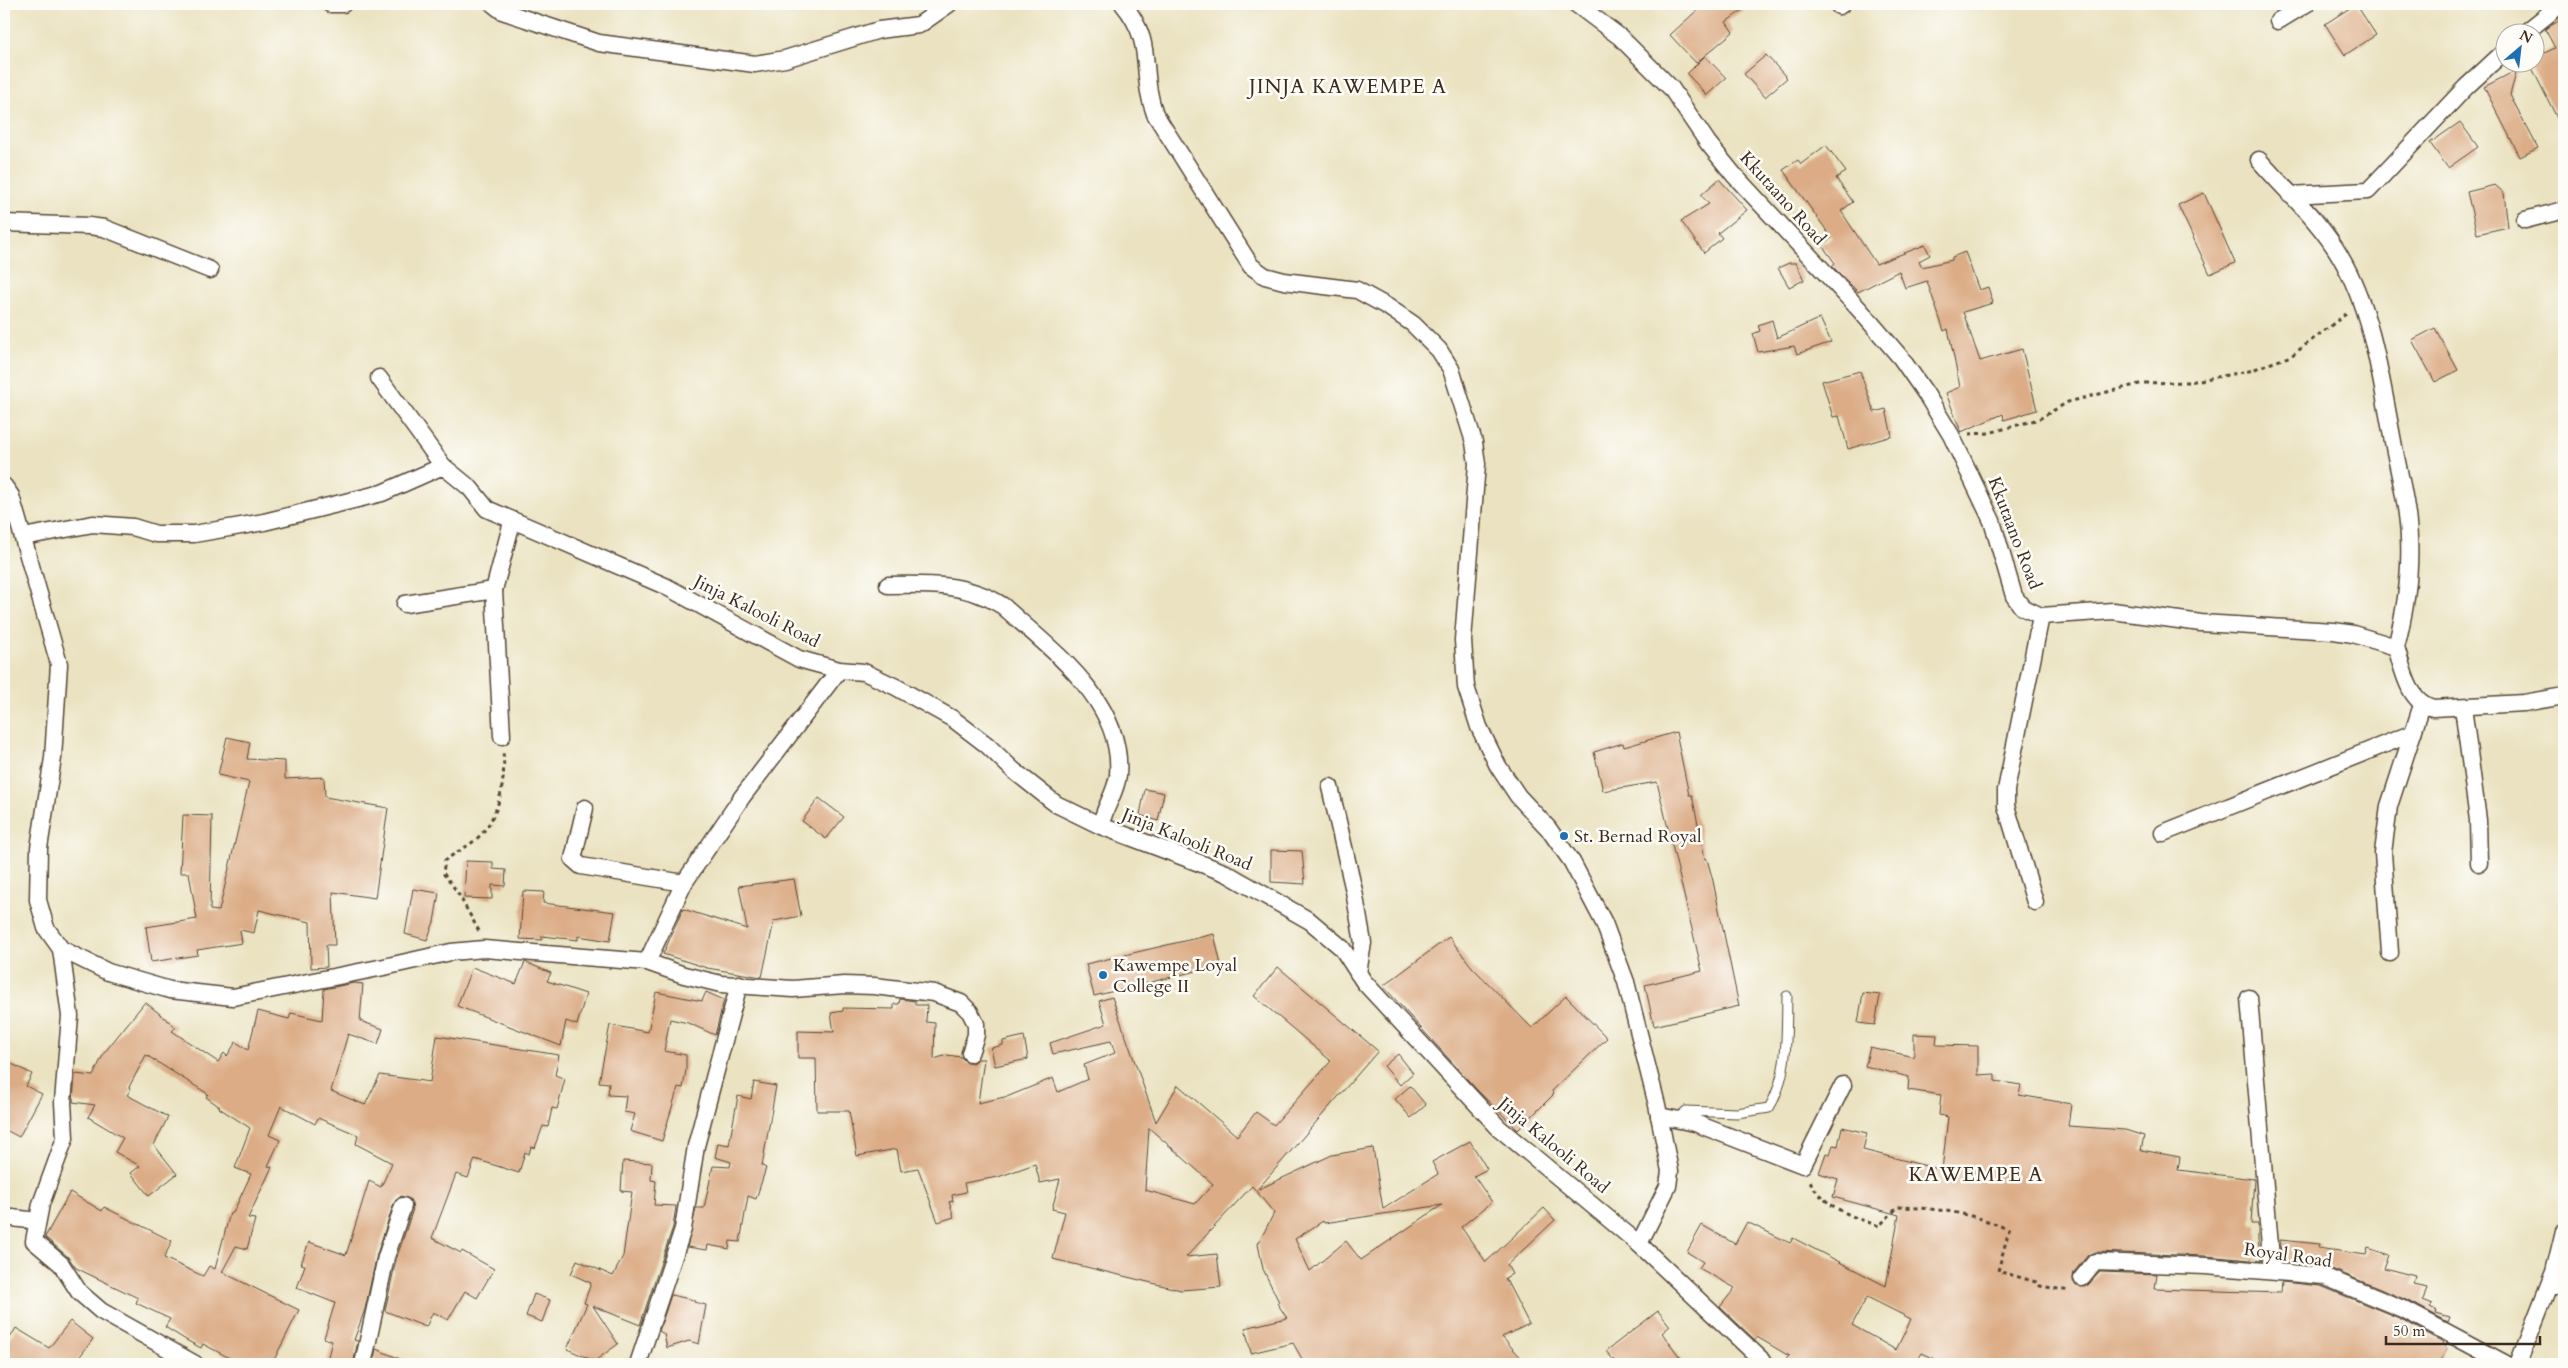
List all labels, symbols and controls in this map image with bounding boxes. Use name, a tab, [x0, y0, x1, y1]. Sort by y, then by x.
north arrow	[2496, 22, 2546, 72]
text: N	[2516, 26, 2536, 48]
district label: JINJA KAWEMPE A	[1246, 73, 1447, 100]
street label: Kkutaano Road	[1734, 146, 1832, 251]
street label: Kkutaano Road	[1982, 473, 2048, 593]
street label: Jinja Kalooli Road	[687, 568, 824, 654]
street label: Jinja Kalooli Road	[1115, 801, 1256, 877]
place label: St. Bernad Royal	[1574, 824, 1702, 849]
marker: St. Bernad Royal	[1558, 830, 1570, 842]
place label: Kawempe Loyal College II	[1113, 953, 1237, 999]
marker: Kawempe Loyal College II	[1097, 969, 1109, 981]
street label: Jinja Kalooli Road	[1490, 1089, 1615, 1200]
district label: KAWEMPE A	[1908, 1161, 2044, 1188]
street label: Royal Road	[2242, 1237, 2334, 1274]
scale bar	[2386, 1313, 2539, 1345]
text: 50 m	[2393, 1321, 2425, 1341]

